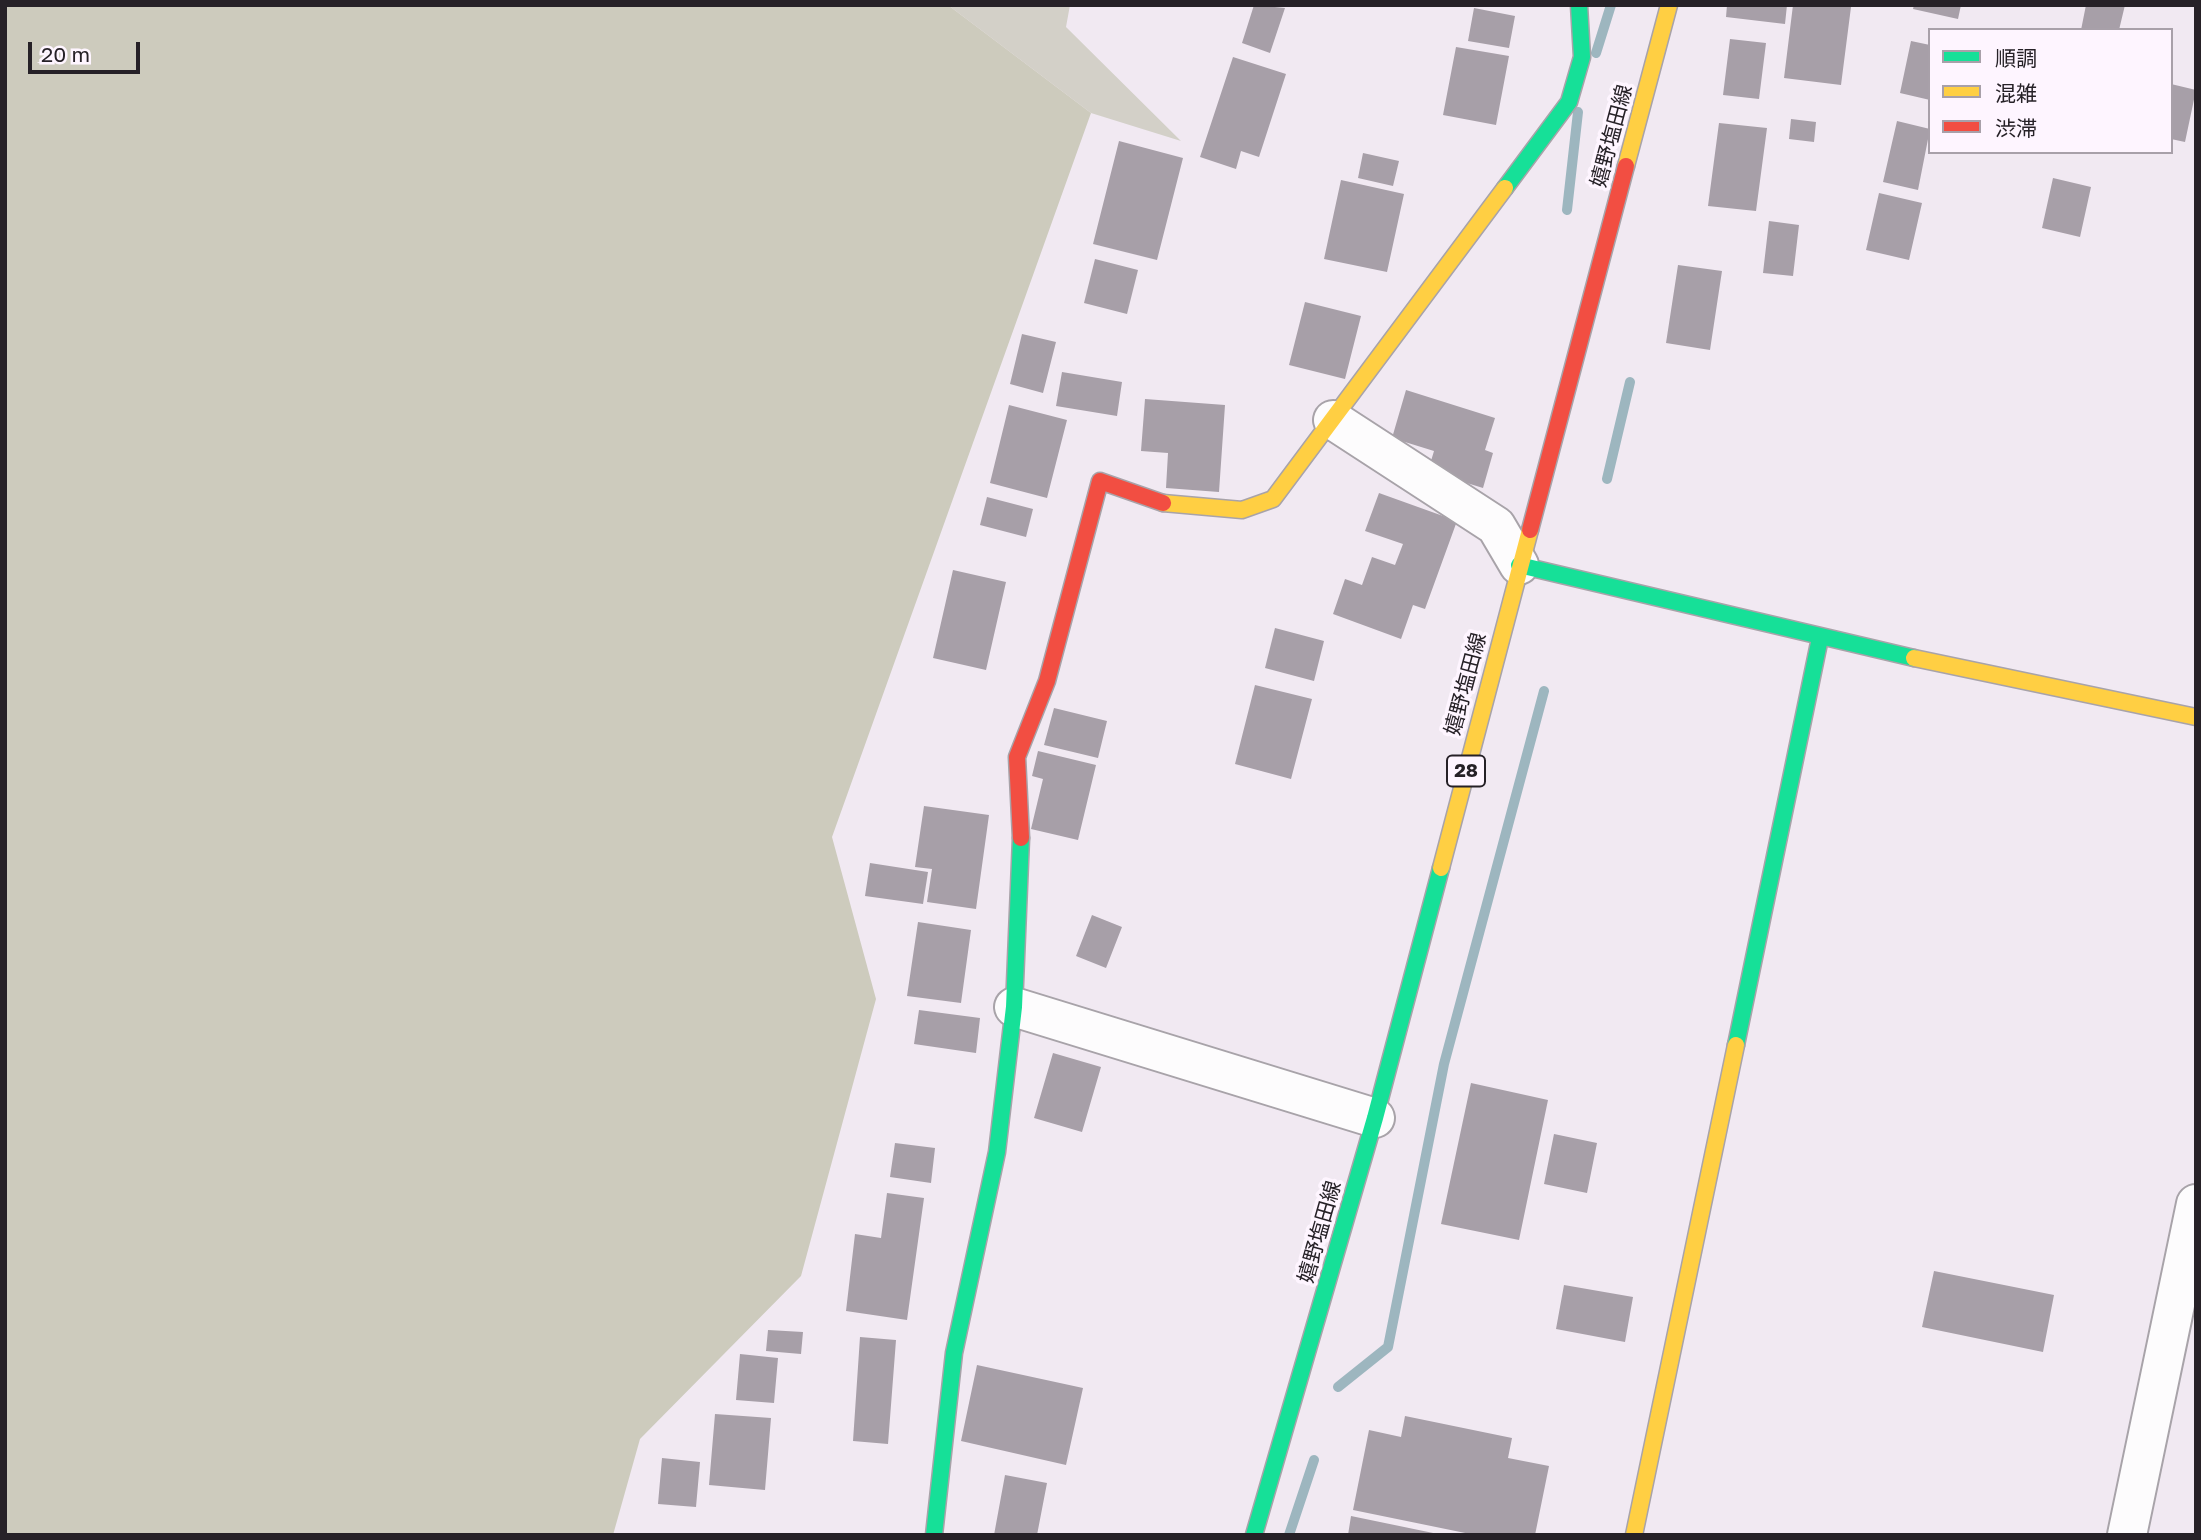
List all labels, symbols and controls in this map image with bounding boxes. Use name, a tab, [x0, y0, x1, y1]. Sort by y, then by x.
scale bar	[32, 28, 144, 72]
legend	[1928, 28, 2173, 154]
text: 20 m	[41, 41, 90, 67]
text: 順調	[1995, 45, 2037, 71]
text: 混雑	[1995, 80, 2037, 106]
street label: 嬉野塩田線	[1586, 82, 1638, 190]
text: 渋滞	[1995, 115, 2037, 141]
street label: 嬉野塩田線	[1440, 630, 1492, 738]
road number: 28	[1447, 756, 1485, 786]
street label: 嬉野塩田線	[1293, 1178, 1347, 1286]

